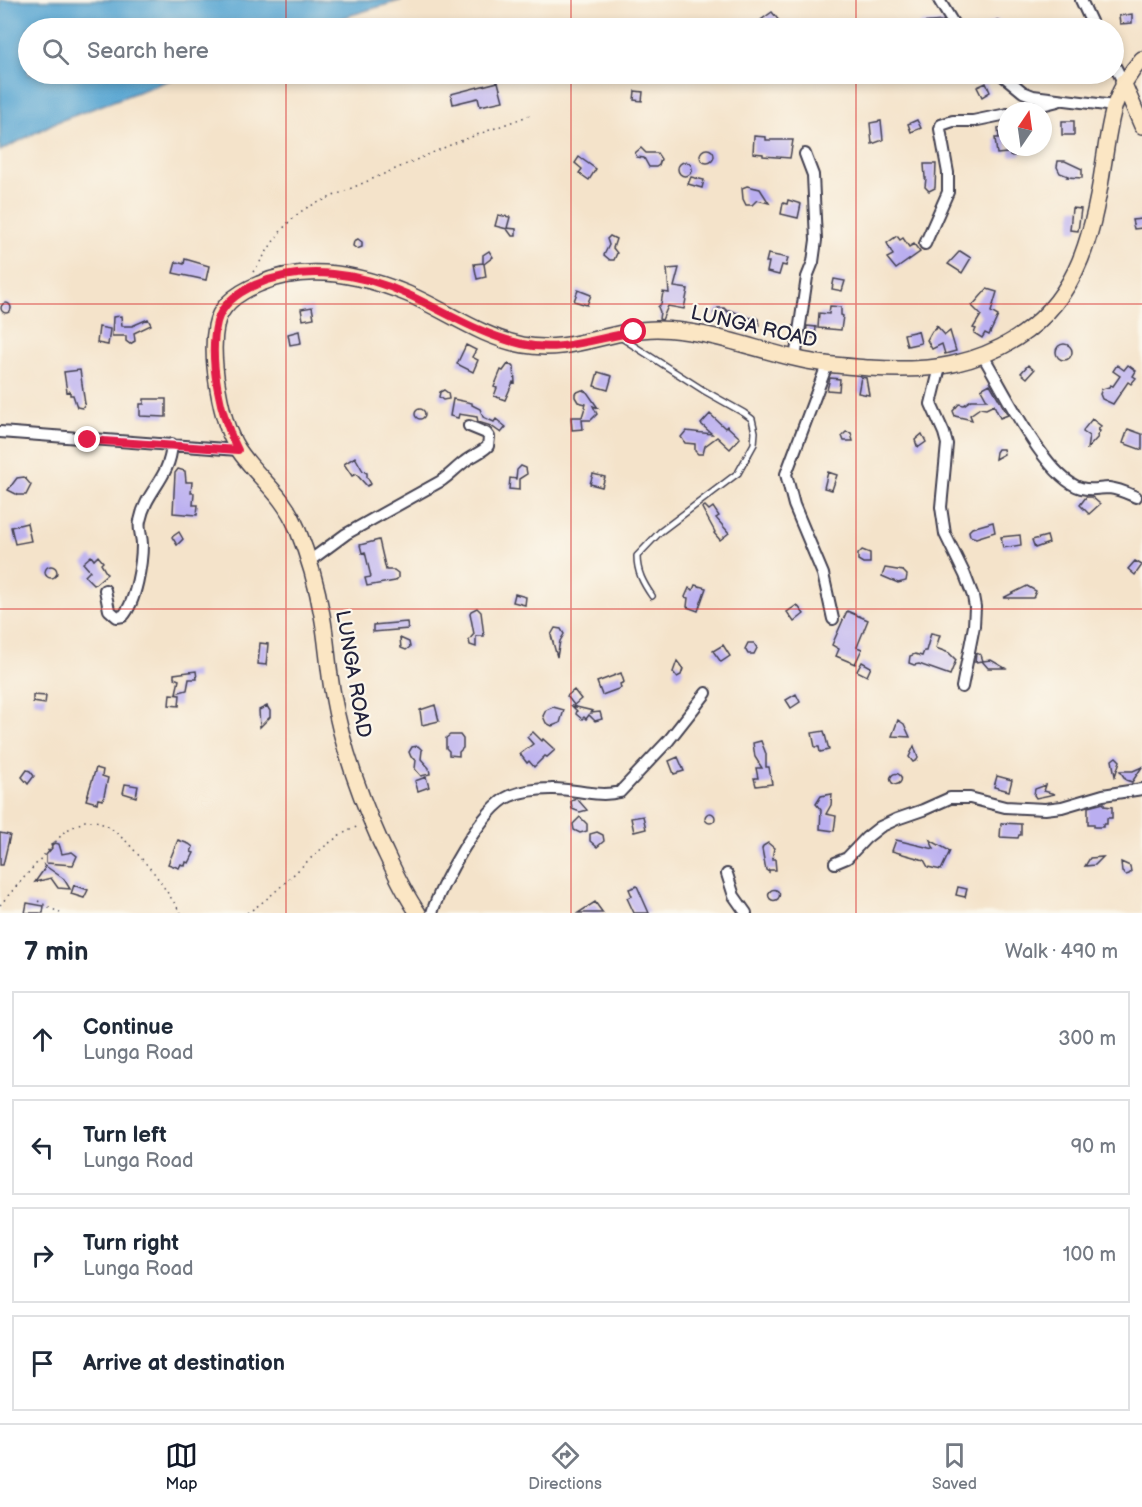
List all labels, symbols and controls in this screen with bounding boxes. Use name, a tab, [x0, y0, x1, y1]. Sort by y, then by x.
search box	[18, 18, 1124, 84]
icon: search	[39, 35, 72, 68]
text: Search here	[87, 38, 209, 65]
north arrow	[998, 102, 1052, 156]
street label: LUNGA ROAD	[688, 301, 820, 353]
route start	[620, 318, 646, 344]
route end	[74, 426, 100, 452]
street label: LUNGA ROAD	[330, 608, 376, 740]
text: 7 min	[24, 937, 88, 968]
text: Walk · 490 m	[1005, 940, 1118, 964]
text: Continue	[83, 1014, 173, 1041]
icon: ahead	[26, 1023, 59, 1056]
text: 300 m	[1058, 1027, 1116, 1051]
text: Lunga Road	[83, 1041, 194, 1065]
text: Turn left	[83, 1122, 167, 1149]
icon: left	[26, 1131, 59, 1164]
text: 90 m	[1071, 1135, 1116, 1159]
text: Lunga Road	[83, 1149, 194, 1173]
text: Turn right	[83, 1230, 179, 1257]
icon: right	[26, 1239, 59, 1272]
text: 100 m	[1063, 1243, 1116, 1267]
text: Lunga Road	[83, 1257, 194, 1281]
icon: arrive	[26, 1347, 59, 1380]
text: Arrive at destination	[83, 1350, 285, 1377]
tab: Map	[165, 1439, 198, 1494]
tab: Directions	[528, 1439, 602, 1494]
tab: Saved	[932, 1439, 977, 1494]

